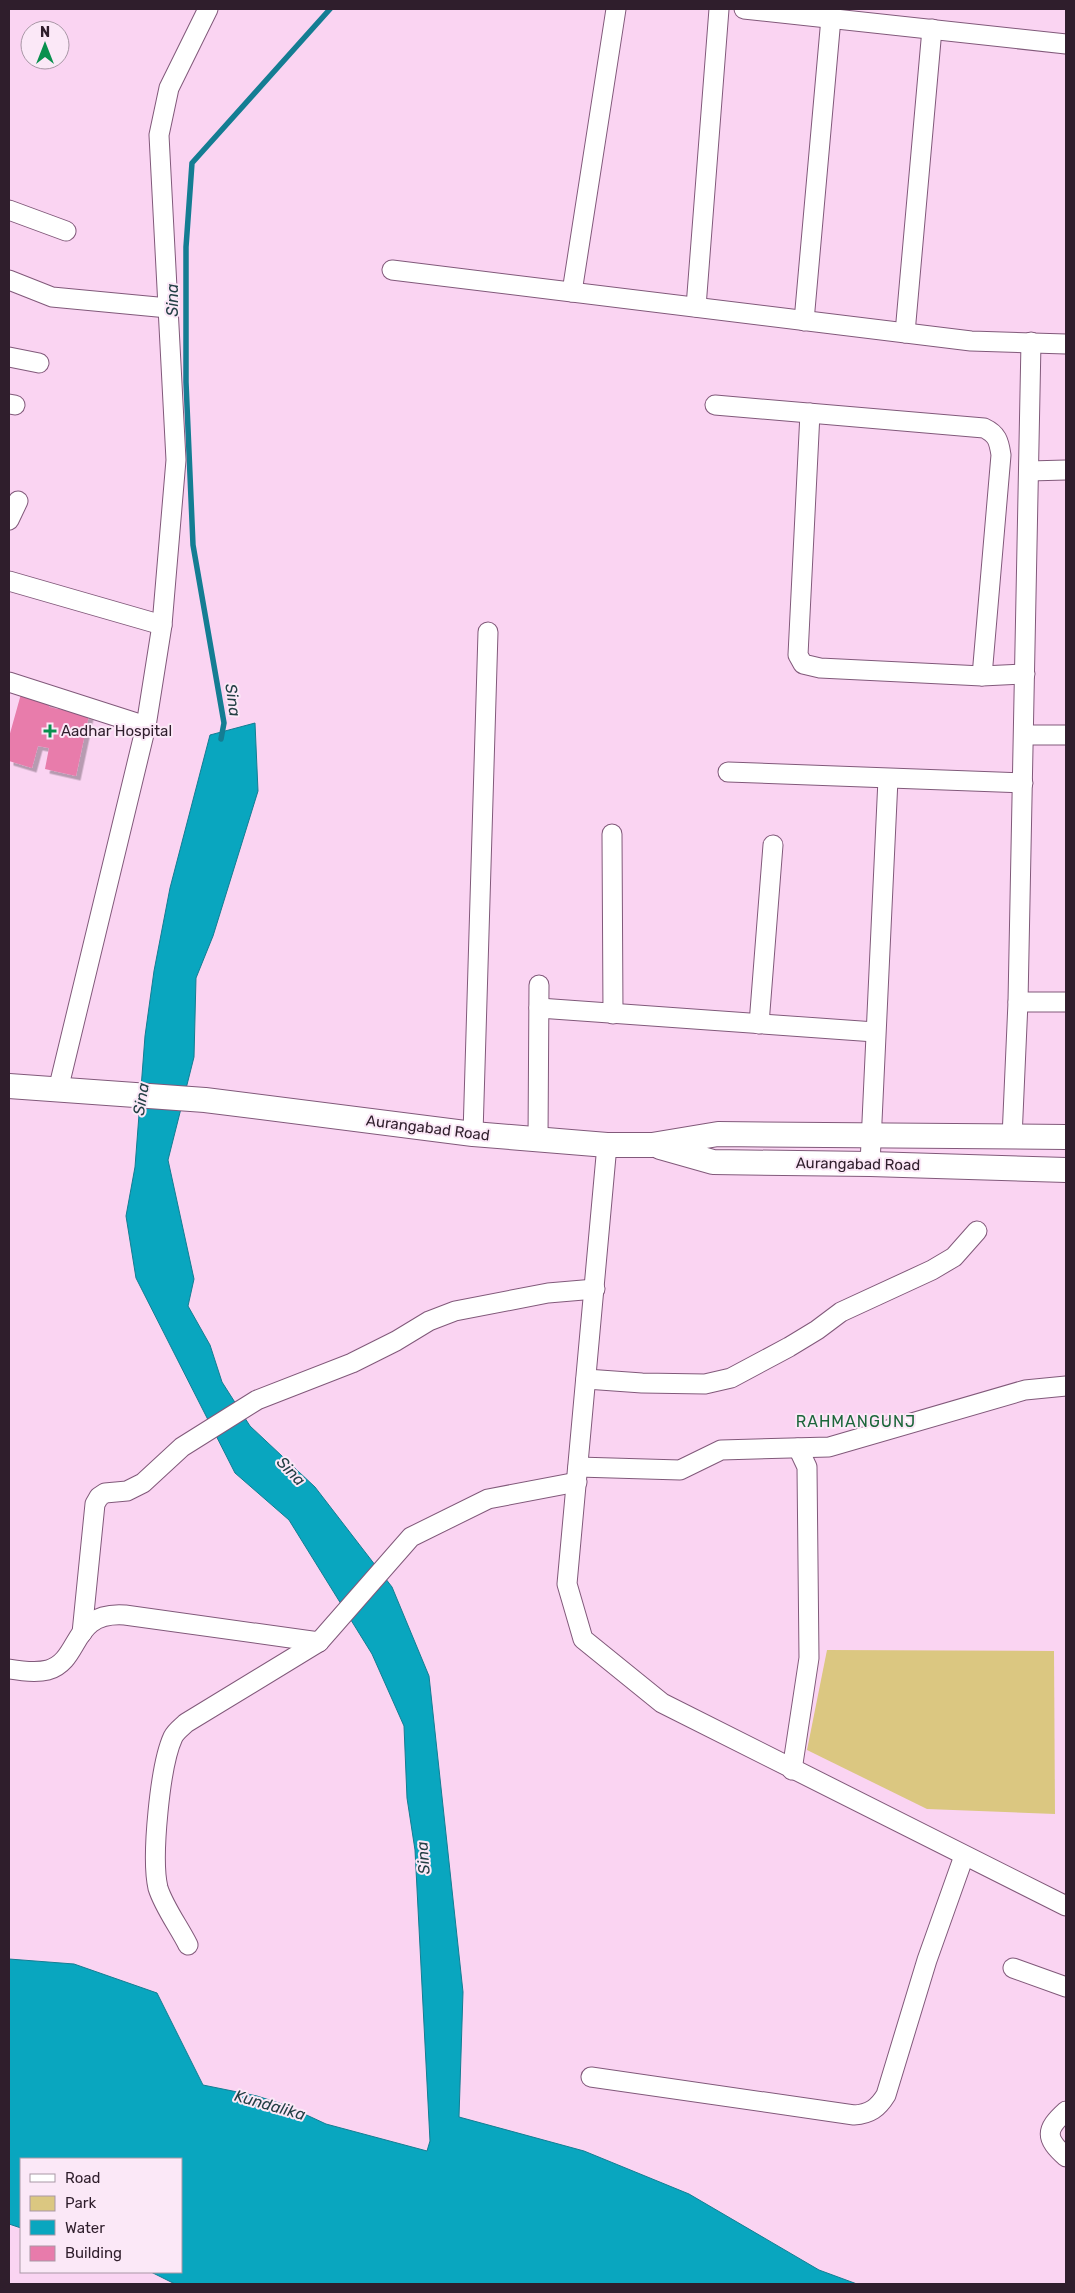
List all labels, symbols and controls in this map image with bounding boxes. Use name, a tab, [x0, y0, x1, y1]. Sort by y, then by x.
north arrow	[20, 20, 70, 70]
text: N	[40, 24, 50, 41]
water label: Sina	[163, 284, 182, 316]
water label: Sina	[221, 682, 245, 718]
place label: Aadhar Hospital	[61, 722, 172, 740]
marker: Aadhar Hospital	[43, 724, 57, 738]
water label: Sina	[129, 1081, 153, 1117]
street label: Aurangabad Road	[365, 1111, 491, 1145]
street label: Aurangabad Road	[796, 1154, 920, 1174]
district label: RAHMANGUNJ	[796, 1412, 916, 1431]
water label: Sina	[273, 1453, 309, 1489]
water label: Sina	[412, 1841, 434, 1875]
water label: Kundalika	[232, 2086, 308, 2124]
legend	[20, 2158, 182, 2273]
text: Road	[65, 2169, 101, 2187]
text: Park	[65, 2194, 96, 2212]
text: Water	[65, 2219, 105, 2237]
text: Building	[65, 2244, 122, 2262]

